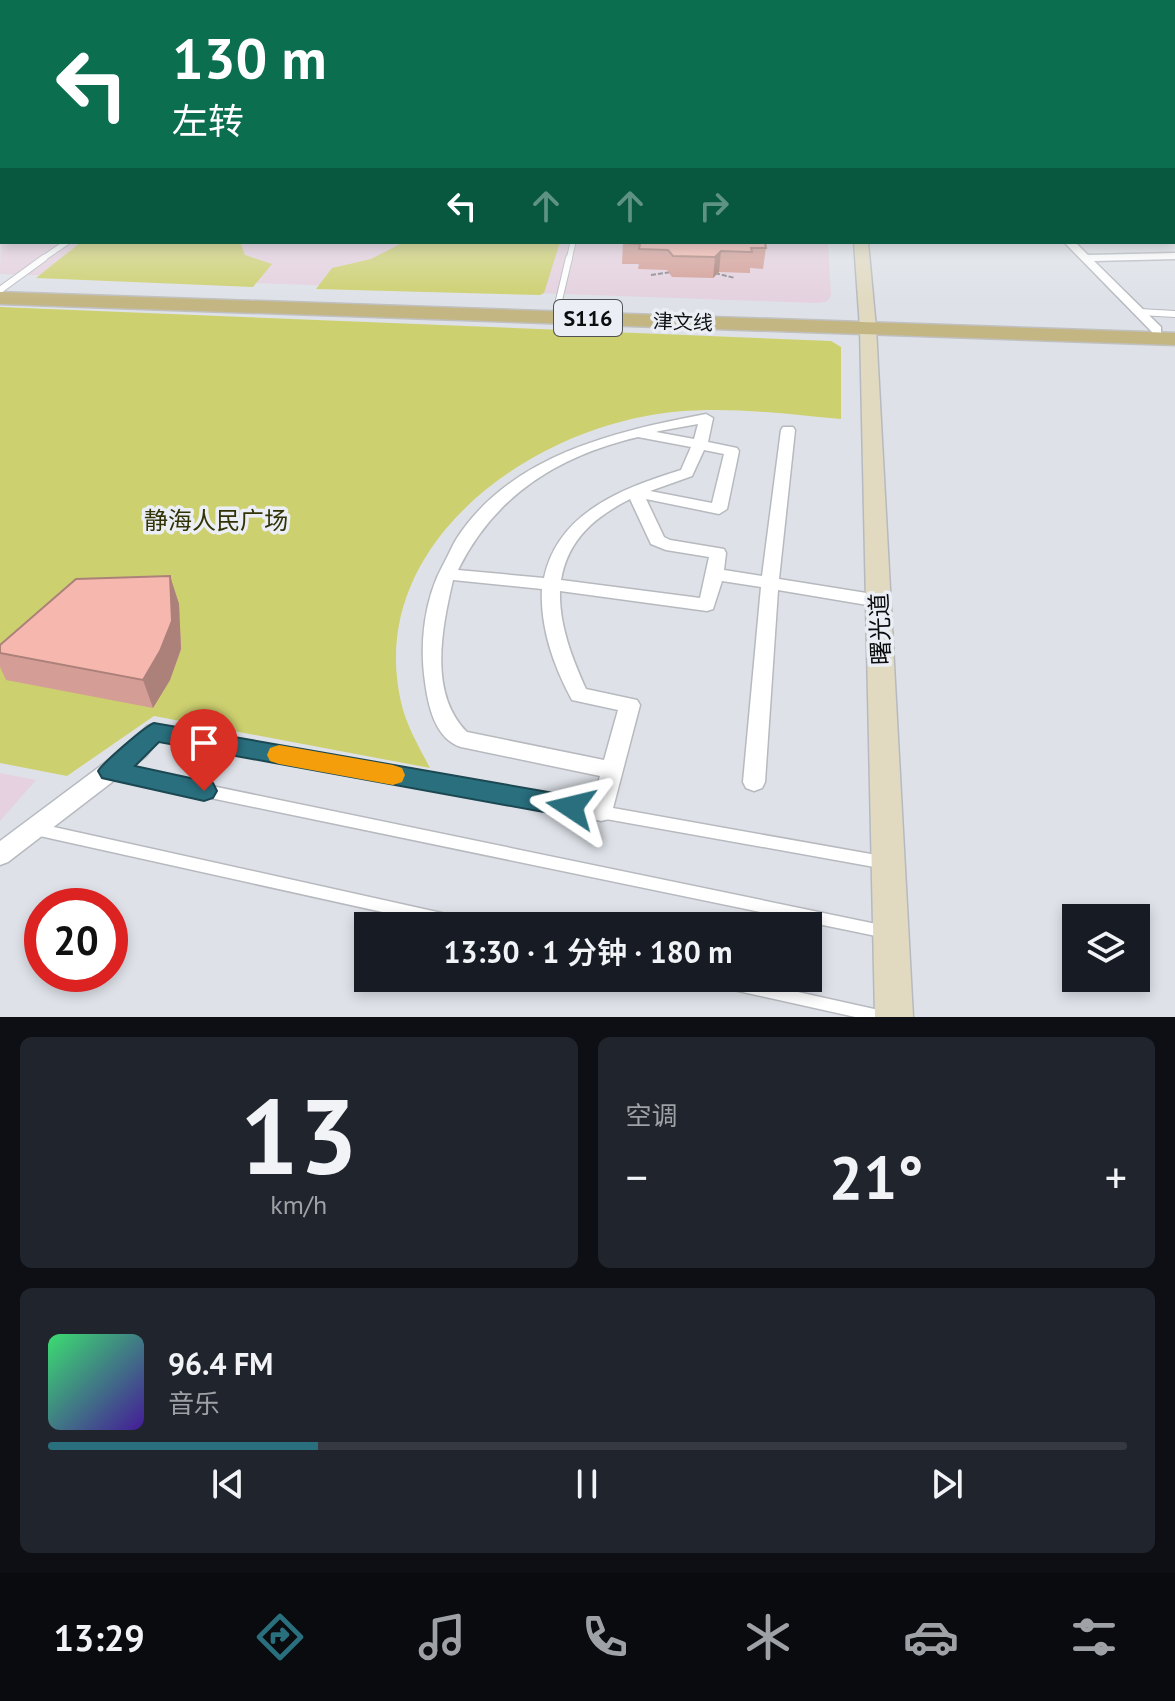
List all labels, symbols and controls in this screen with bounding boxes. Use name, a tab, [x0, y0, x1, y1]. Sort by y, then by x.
text: 130 m	[172, 22, 327, 94]
icon: left	[40, 32, 144, 136]
text: 左转	[172, 97, 244, 144]
icon: left	[440, 184, 484, 228]
icon: ahead	[524, 184, 568, 228]
icon: ahead	[608, 184, 652, 228]
icon: right	[692, 184, 736, 228]
road number: S116	[554, 300, 622, 336]
street label: 津文线	[653, 308, 713, 336]
park label: 静海人民广场	[144, 505, 288, 536]
street label: 曙光道	[863, 592, 897, 666]
pin	[170, 709, 238, 791]
icon: arrive	[182, 721, 226, 765]
position arrow	[529, 765, 613, 849]
speed limit sign: 20	[24, 888, 128, 992]
map controls	[1062, 904, 1150, 992]
button: layers	[1062, 904, 1150, 992]
text: 13:30 · 1 分钟 · 180 m	[443, 932, 733, 971]
text: 13	[240, 1068, 358, 1203]
text: 空调	[626, 1099, 678, 1132]
text: 21°	[829, 1138, 923, 1216]
text: −	[626, 1148, 648, 1205]
text: +	[1105, 1148, 1127, 1205]
text: km/h	[270, 1188, 327, 1221]
text: 96.4 FM	[168, 1344, 273, 1383]
text: 音乐	[168, 1387, 220, 1420]
icon: previous	[206, 1462, 250, 1506]
icon: pause	[565, 1462, 609, 1506]
icon: next	[925, 1462, 969, 1506]
icon: directions	[252, 1609, 308, 1665]
icon: music	[414, 1609, 470, 1665]
icon: phone	[577, 1609, 633, 1665]
icon: climate	[740, 1609, 796, 1665]
icon: car	[903, 1609, 959, 1665]
icon: filters	[1066, 1609, 1122, 1665]
text: 13:29	[53, 1614, 145, 1661]

